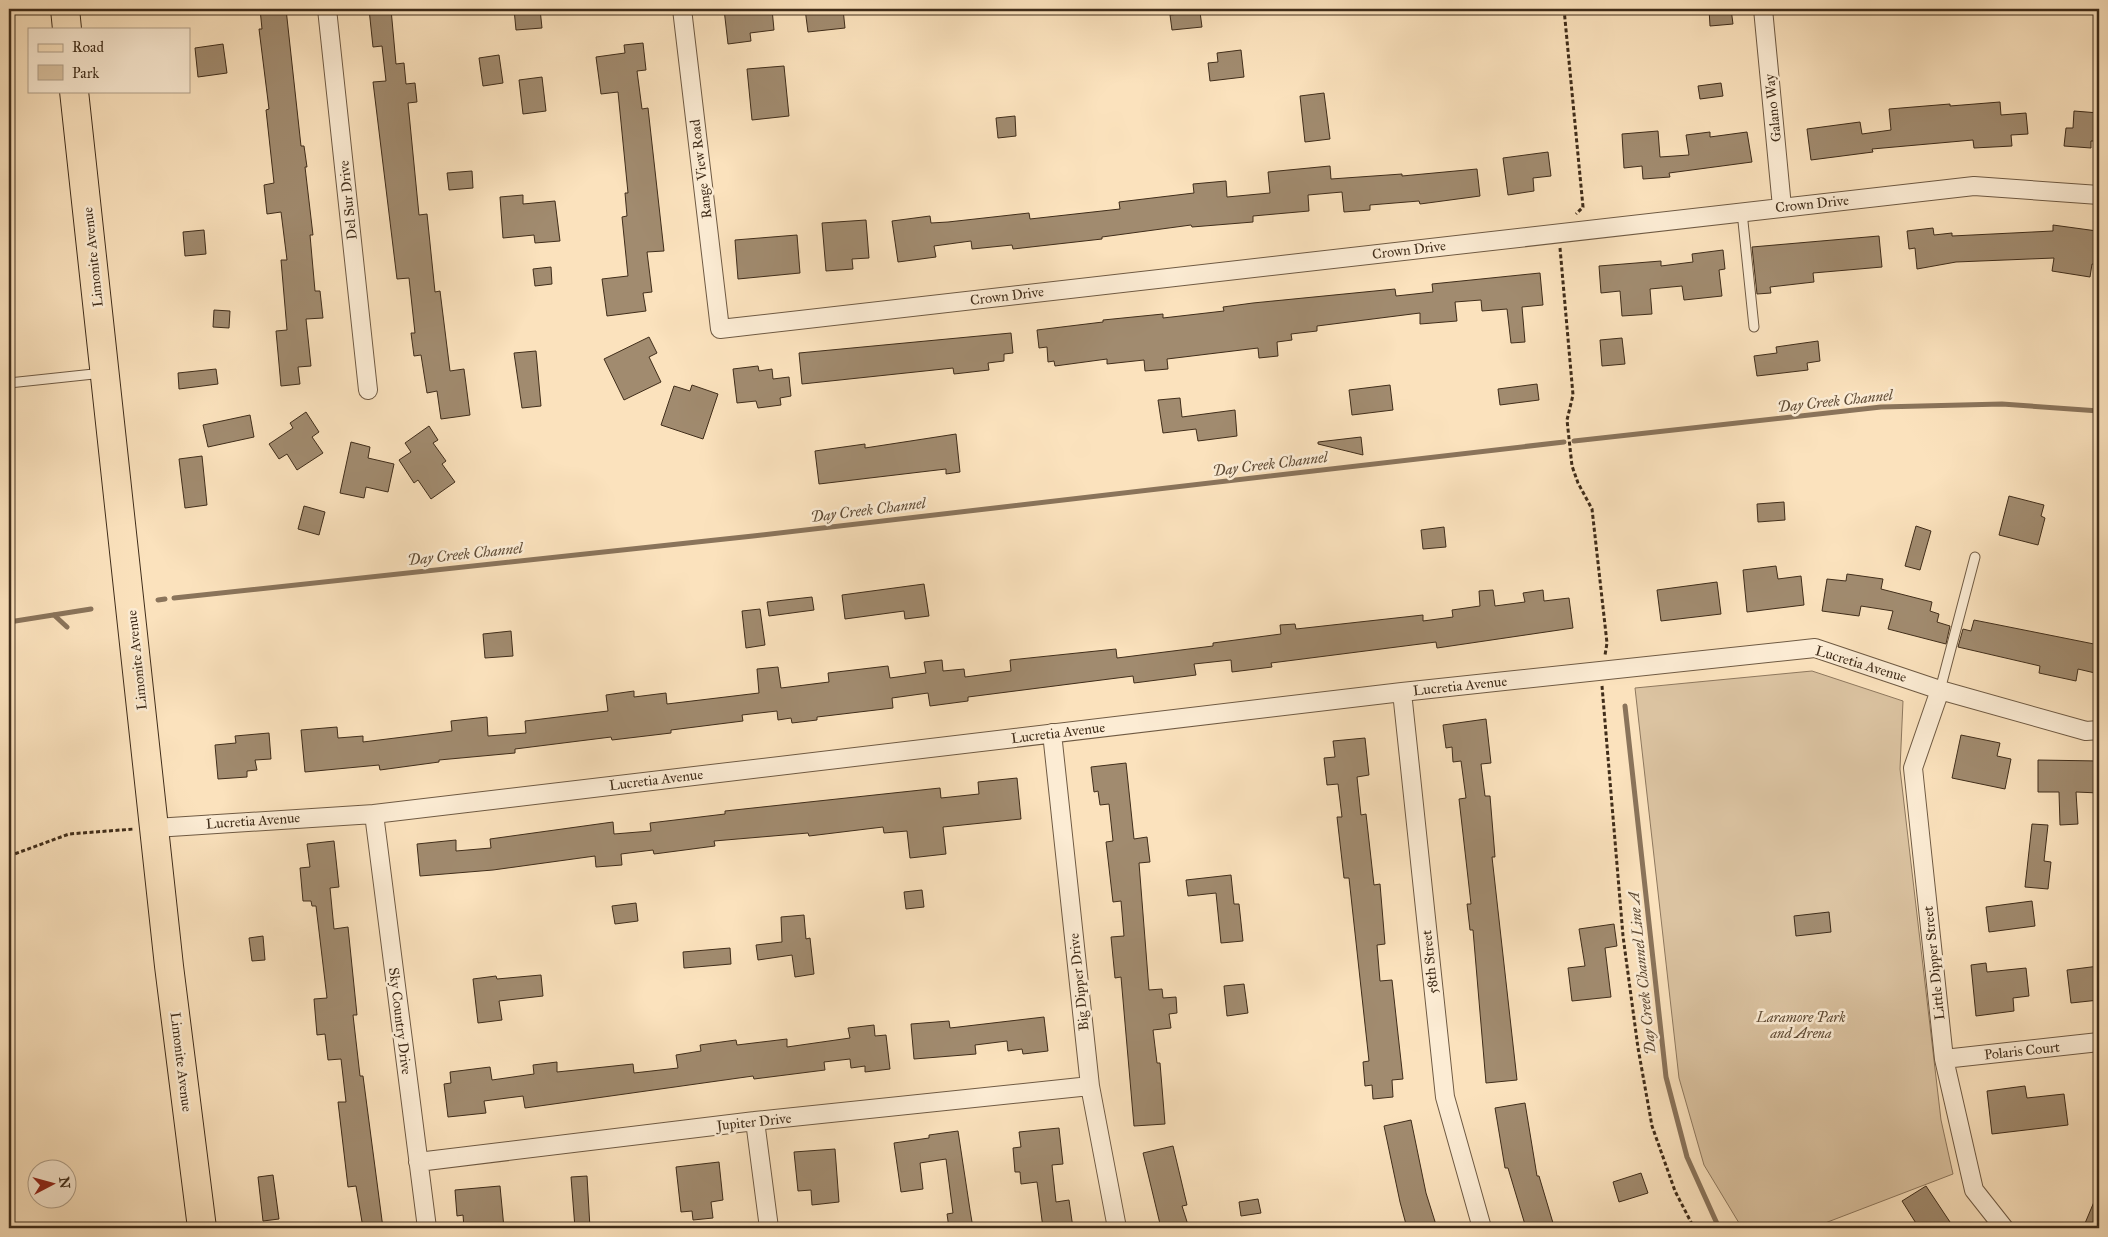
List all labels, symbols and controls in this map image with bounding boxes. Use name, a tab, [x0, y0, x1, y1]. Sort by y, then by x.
legend	[28, 28, 190, 92]
text: Road	[72, 38, 104, 56]
text: Park	[72, 64, 99, 82]
street label: Galano Way	[1761, 73, 1785, 143]
street label: Range View Road	[686, 118, 716, 220]
street label: Del Sur Drive	[335, 159, 361, 241]
street label: Crown Drive	[1774, 192, 1850, 216]
street label: Limonite Avenue	[79, 206, 107, 308]
street label: Crown Drive	[1371, 237, 1447, 263]
street label: Crown Drive	[969, 283, 1045, 309]
water label: Day Creek Channel	[1777, 386, 1895, 416]
water label: Day Creek Channel	[1211, 448, 1331, 480]
water label: Day Creek Channel	[809, 494, 929, 526]
water label: Day Creek Channel	[407, 539, 525, 569]
street label: Limonite Avenue	[123, 609, 151, 711]
street label: Lucretia Avenue	[1813, 642, 1909, 686]
street label: Lucretia Avenue	[1412, 673, 1508, 699]
street label: Lucretia Avenue	[1010, 719, 1106, 747]
street label: Lucretia Avenue	[608, 766, 704, 794]
street label: Lucretia Avenue	[205, 809, 301, 833]
water label: Day Creek Channel Line A	[1624, 890, 1660, 1055]
street label: Little Dipper Street	[1920, 905, 1948, 1021]
street label: 58th Street	[1418, 929, 1442, 995]
street label: Big Dipper Drive	[1065, 932, 1093, 1032]
street label: Sky Country Drive	[385, 966, 415, 1076]
park label: Laramore Park and Arena	[1756, 1009, 1846, 1042]
street label: Limonite Avenue	[166, 1011, 196, 1113]
street label: Polaris Court	[1983, 1039, 2061, 1063]
street label: Jupiter Drive	[714, 1110, 792, 1136]
north arrow	[28, 1160, 78, 1210]
text: N	[55, 1176, 74, 1190]

